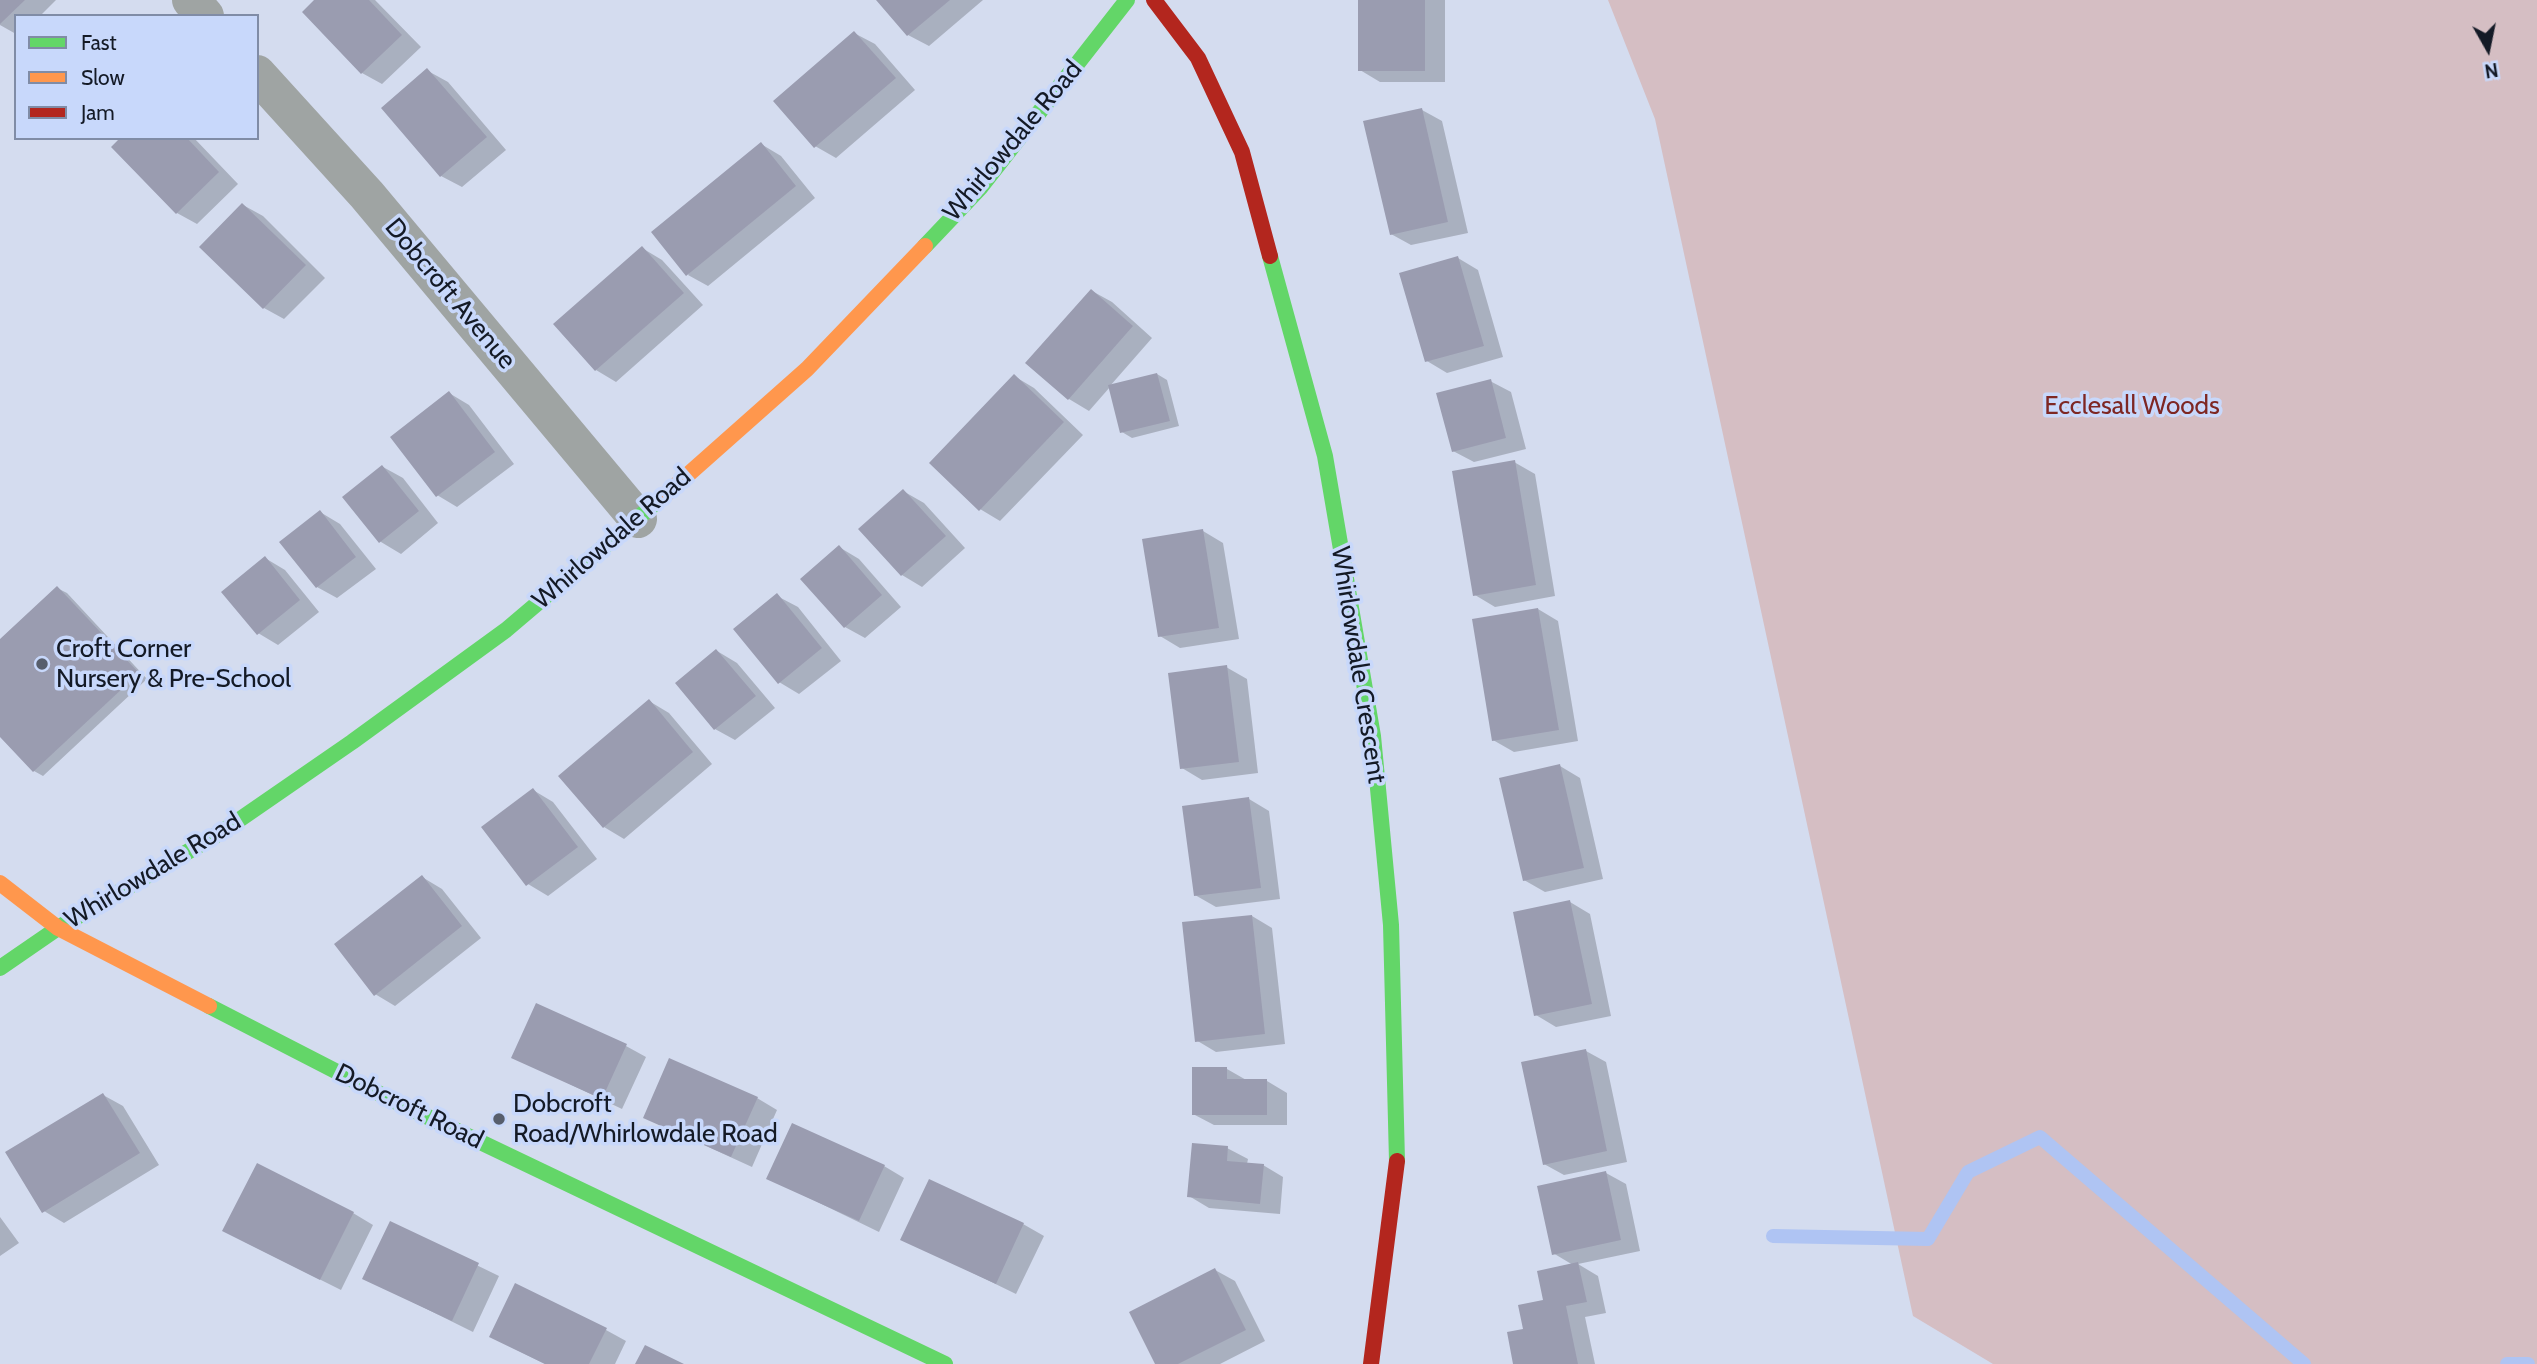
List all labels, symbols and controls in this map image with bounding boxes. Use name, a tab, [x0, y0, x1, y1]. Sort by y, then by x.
legend	[14, 14, 259, 140]
north arrow	[2453, 14, 2523, 84]
text: Fast	[81, 30, 117, 55]
street label: Whirlowdale Road	[937, 54, 1089, 228]
text: N	[2483, 58, 2500, 83]
text: Slow	[81, 65, 125, 90]
text: Jam	[81, 100, 115, 125]
street label: Dobcroft Avenue	[378, 212, 522, 376]
park label: Ecclesall Woods	[2044, 390, 2220, 422]
street label: Whirlowdale Road	[526, 462, 698, 616]
street label: Whirlowdale Crescent	[1324, 544, 1392, 786]
place label: Croft Corner Nursery & Pre-School	[56, 633, 291, 694]
marker: Croft Corner Nursery & Pre-School	[34, 656, 50, 672]
street label: Whirlowdale Road	[59, 806, 247, 936]
street label: Dobcroft Road	[330, 1058, 488, 1156]
place label: Dobcroft Road/Whirlowdale Road	[513, 1088, 778, 1150]
marker: Dobcroft Road/Whirlowdale Road	[491, 1111, 507, 1127]

